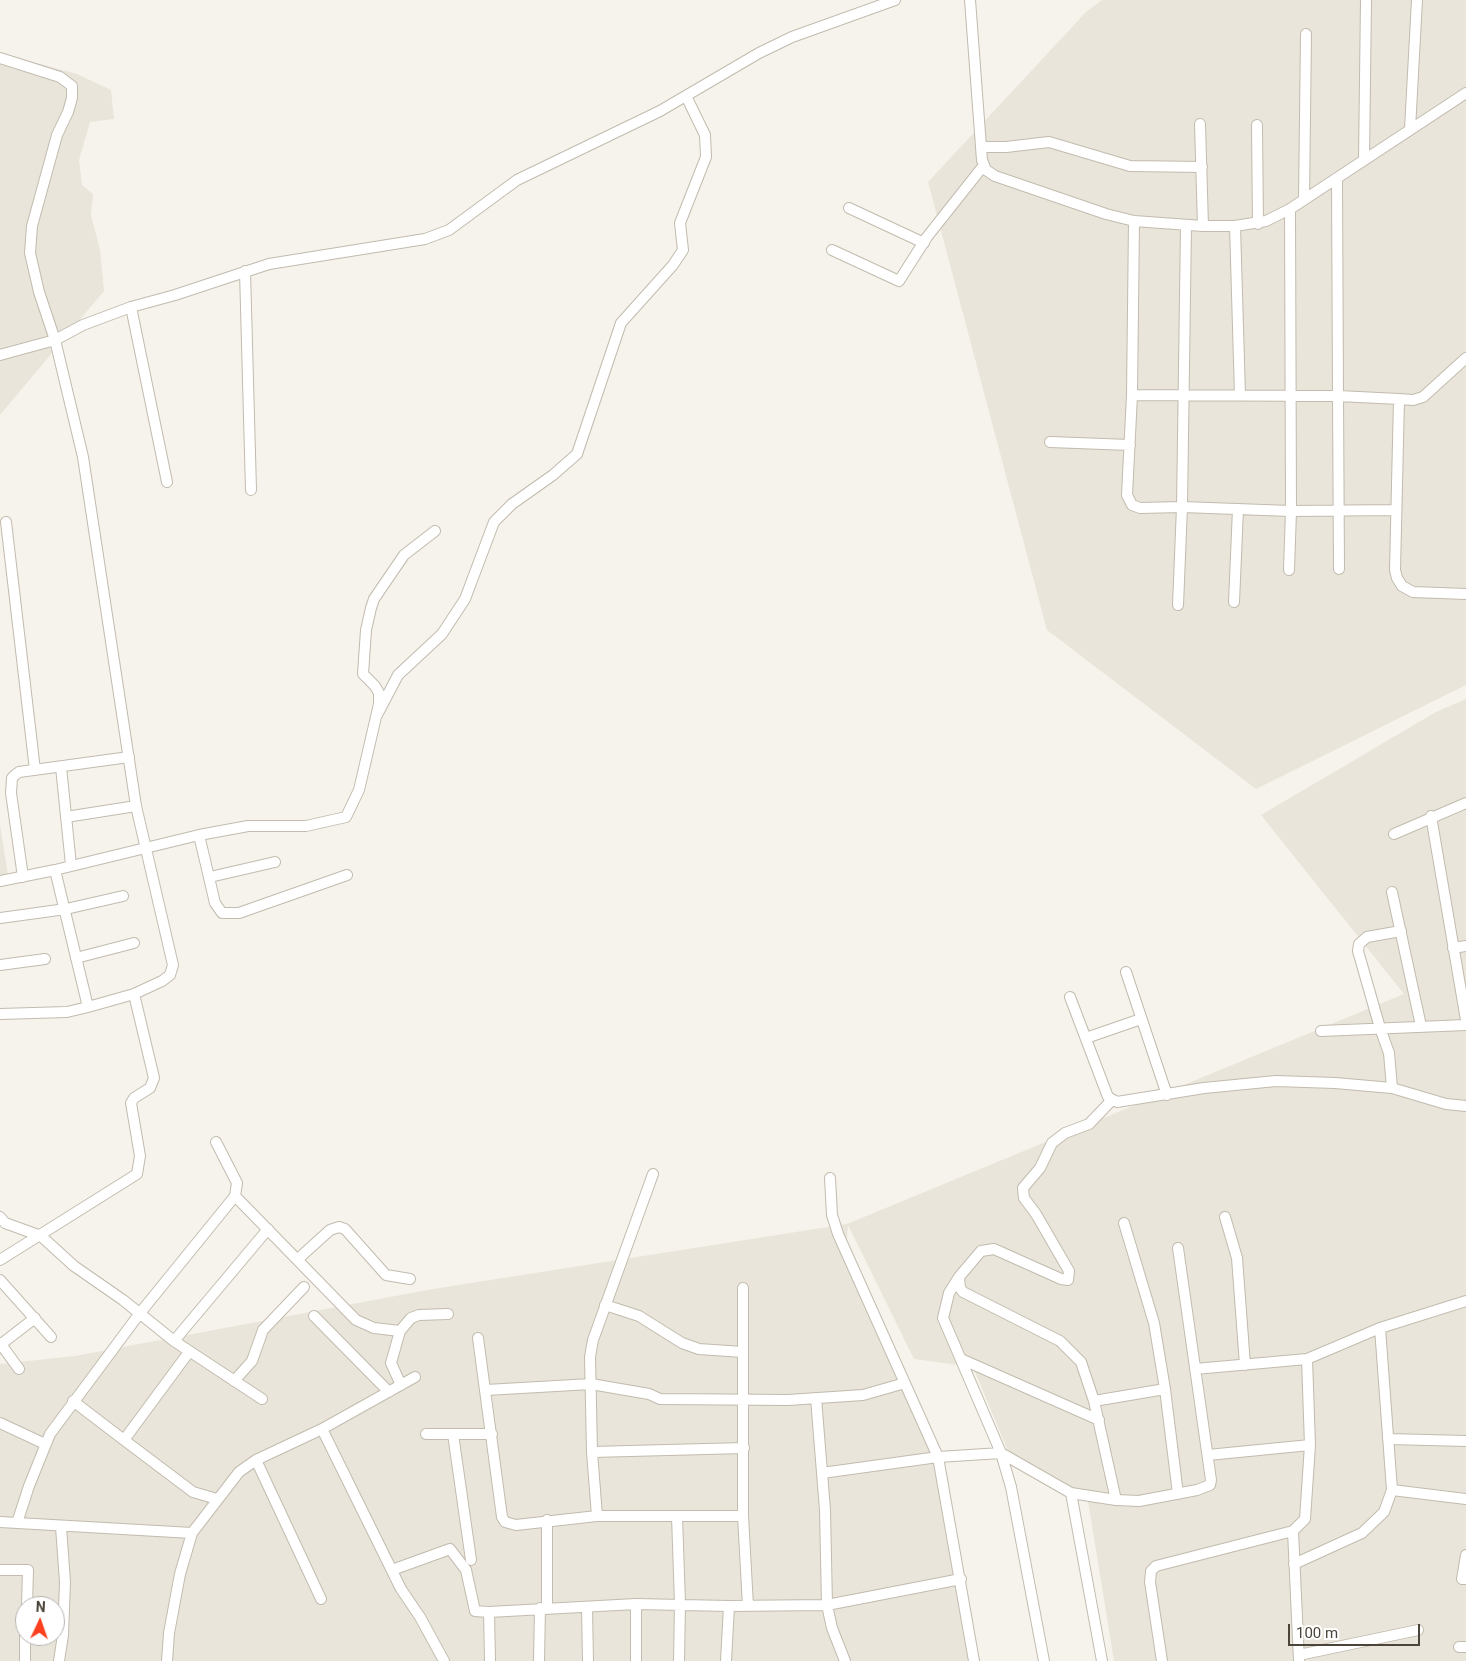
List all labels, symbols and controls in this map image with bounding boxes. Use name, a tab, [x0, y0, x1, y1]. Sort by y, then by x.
north arrow	[15, 1596, 65, 1646]
text: N	[35, 1599, 46, 1615]
scale bar	[1291, 1614, 1424, 1646]
text: 100 m	[1296, 1624, 1338, 1642]

